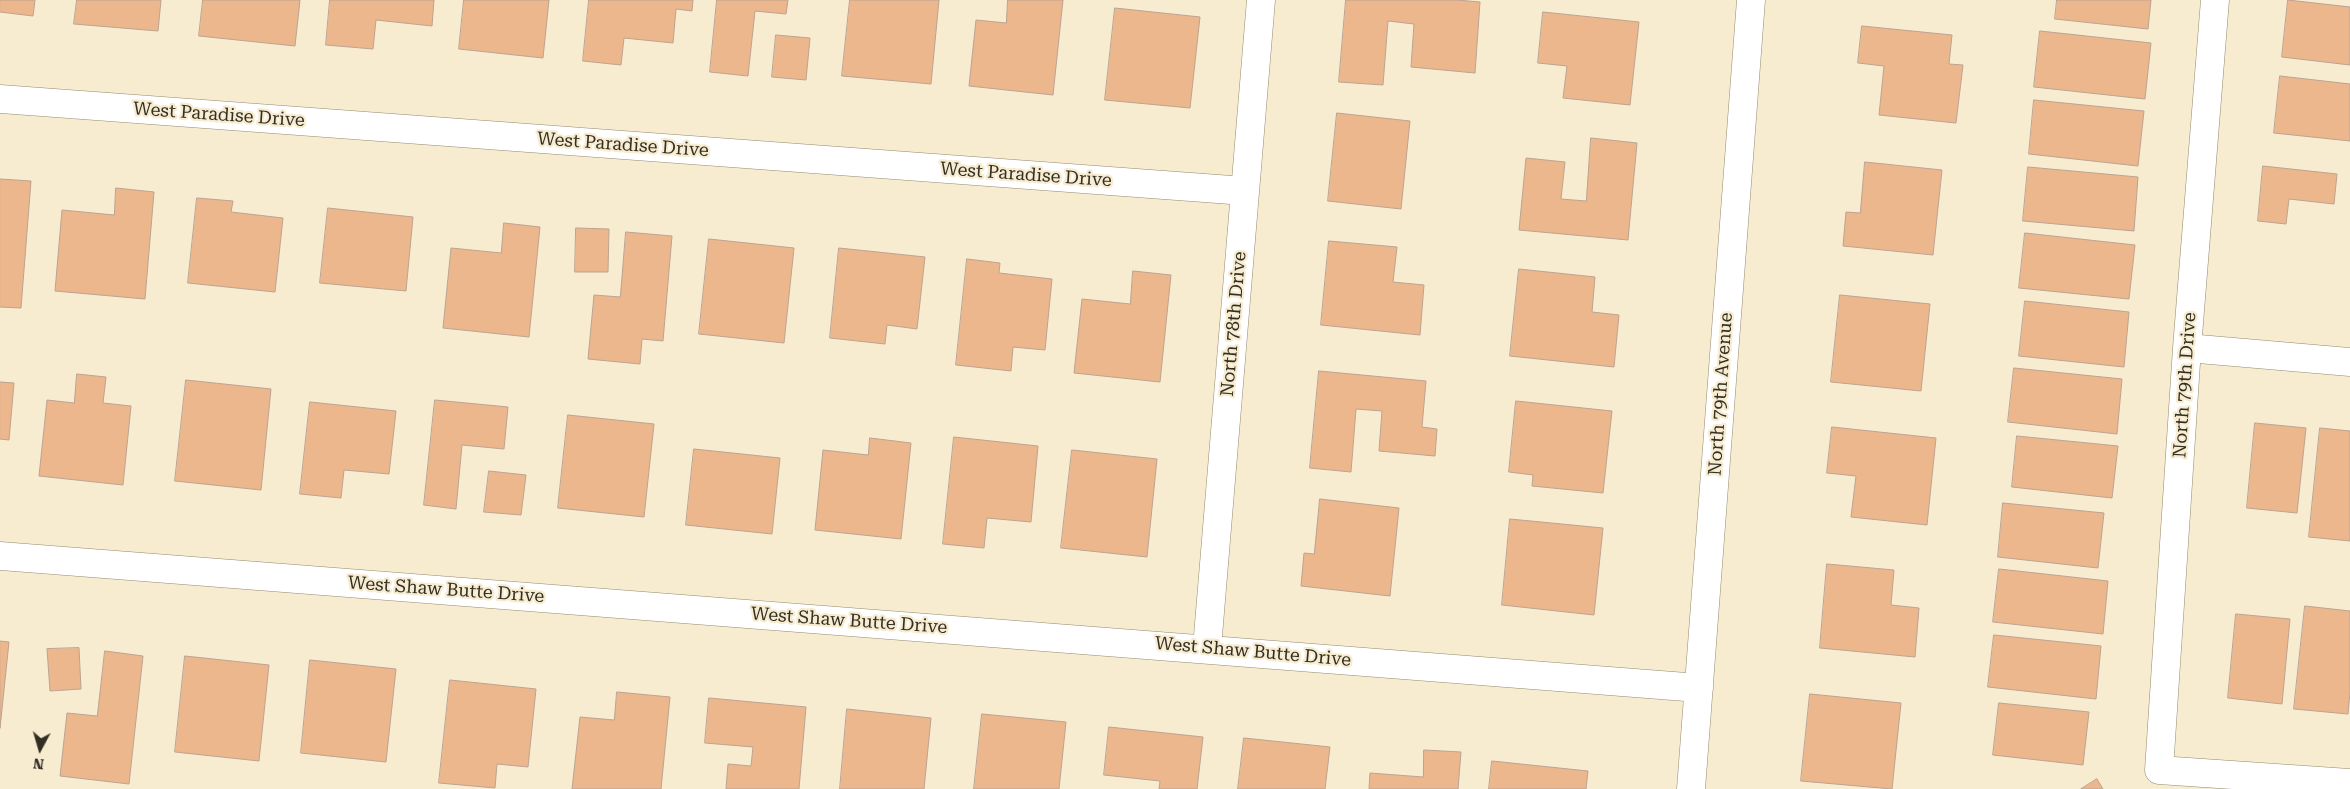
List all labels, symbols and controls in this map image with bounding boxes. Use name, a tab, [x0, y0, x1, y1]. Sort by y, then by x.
street label: West Paradise Drive	[132, 98, 306, 132]
street label: West Paradise Drive	[536, 128, 710, 162]
street label: West Paradise Drive	[939, 158, 1113, 192]
street label: North 78th Drive	[1217, 250, 1251, 398]
street label: North 79th Drive	[2169, 311, 2201, 459]
street label: North 79th Avenue	[1705, 312, 1737, 476]
street label: West Shaw Butte Drive	[347, 572, 545, 608]
street label: West Shaw Butte Drive	[750, 603, 948, 639]
street label: West Shaw Butte Drive	[1154, 633, 1352, 671]
north arrow	[15, 724, 65, 774]
text: N	[32, 755, 45, 772]

